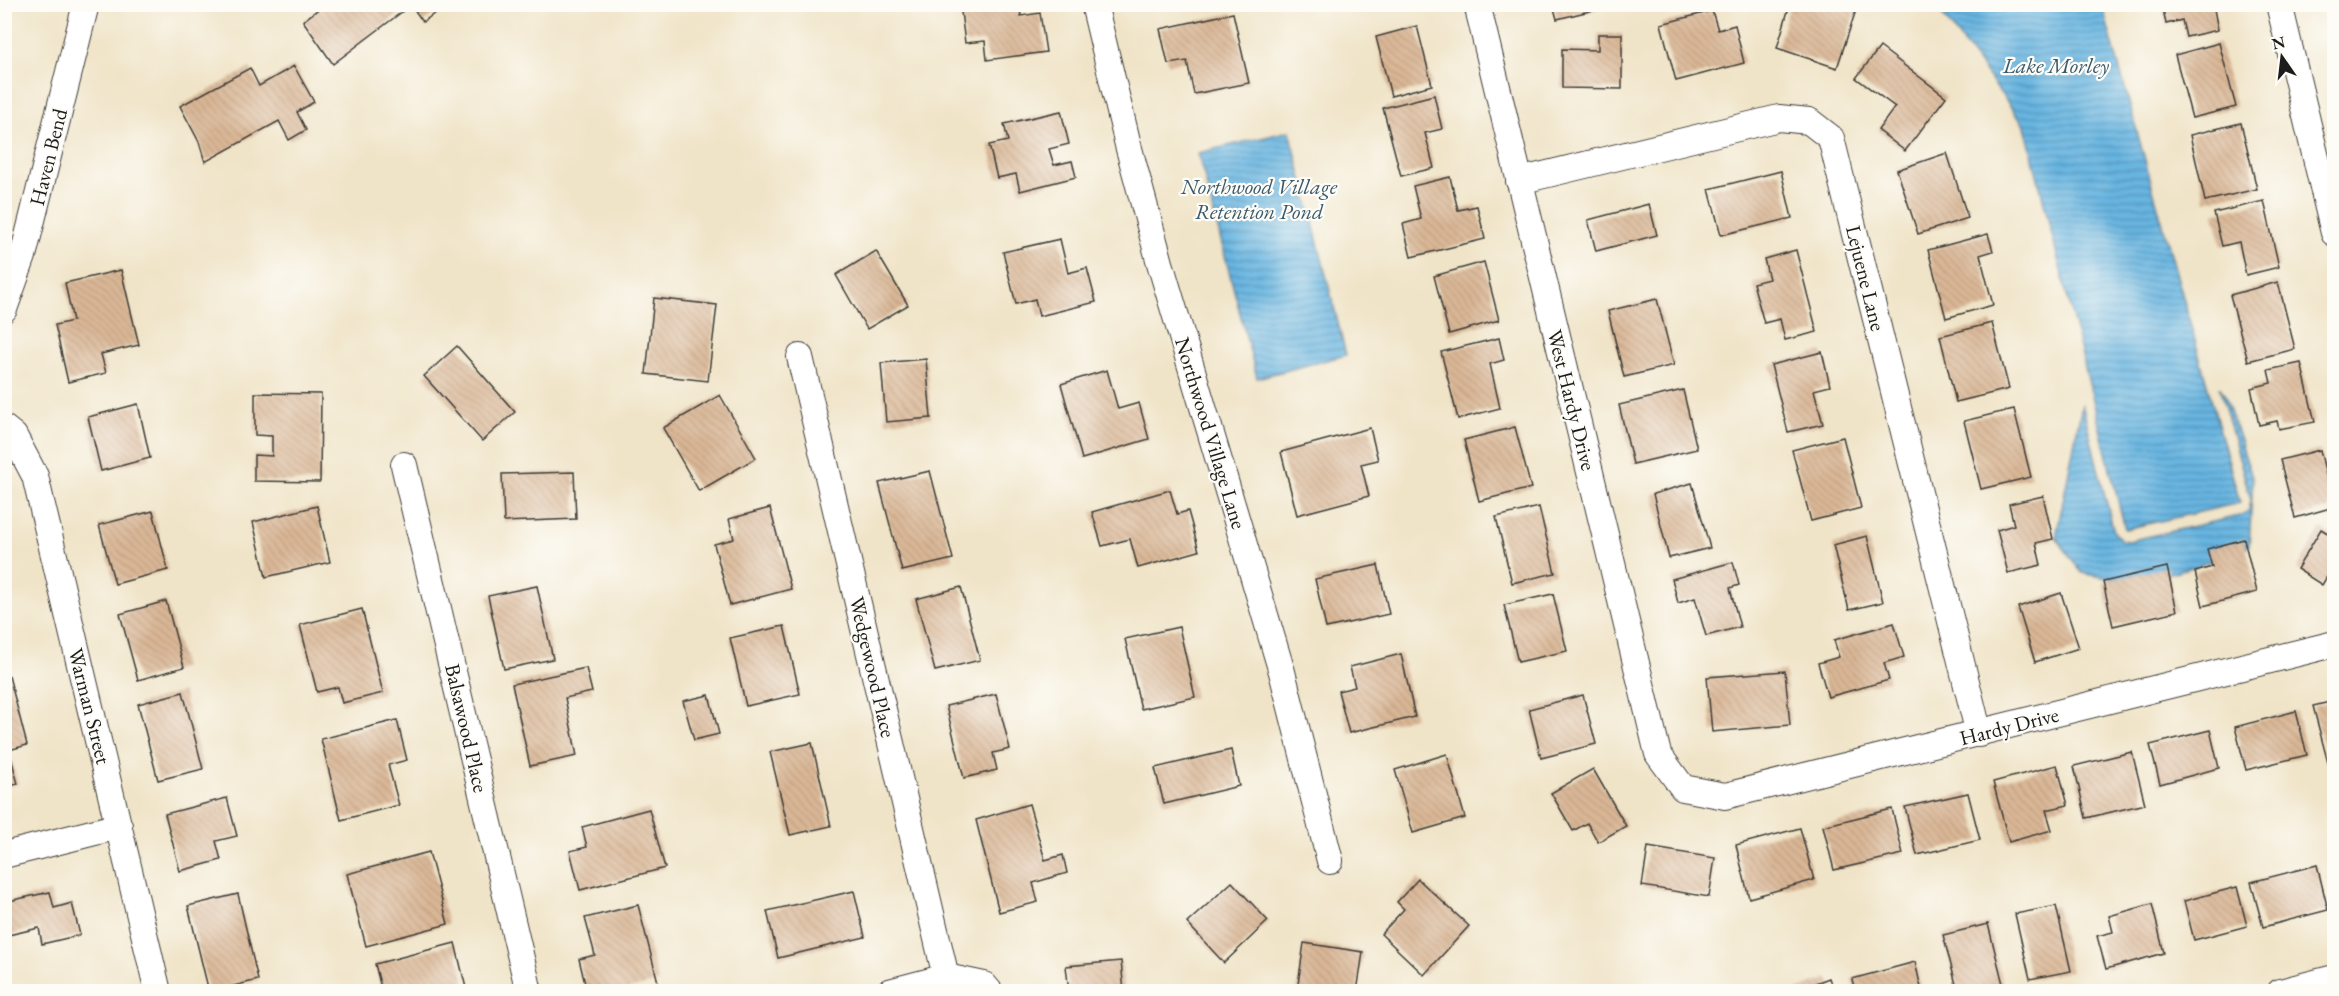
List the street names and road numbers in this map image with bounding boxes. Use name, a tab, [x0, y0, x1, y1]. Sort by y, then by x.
street label: Haven Bend	[23, 105, 73, 208]
street label: Lejuene Lane	[1840, 222, 1892, 334]
street label: West Hardy Drive	[1541, 327, 1603, 473]
street label: Northwood Village Lane	[1169, 334, 1253, 532]
street label: Wedgewood Place	[844, 594, 902, 740]
street label: Warman Street	[63, 645, 118, 767]
street label: Balsawood Place	[439, 661, 495, 795]
street label: Hardy Drive	[1957, 701, 2061, 751]

